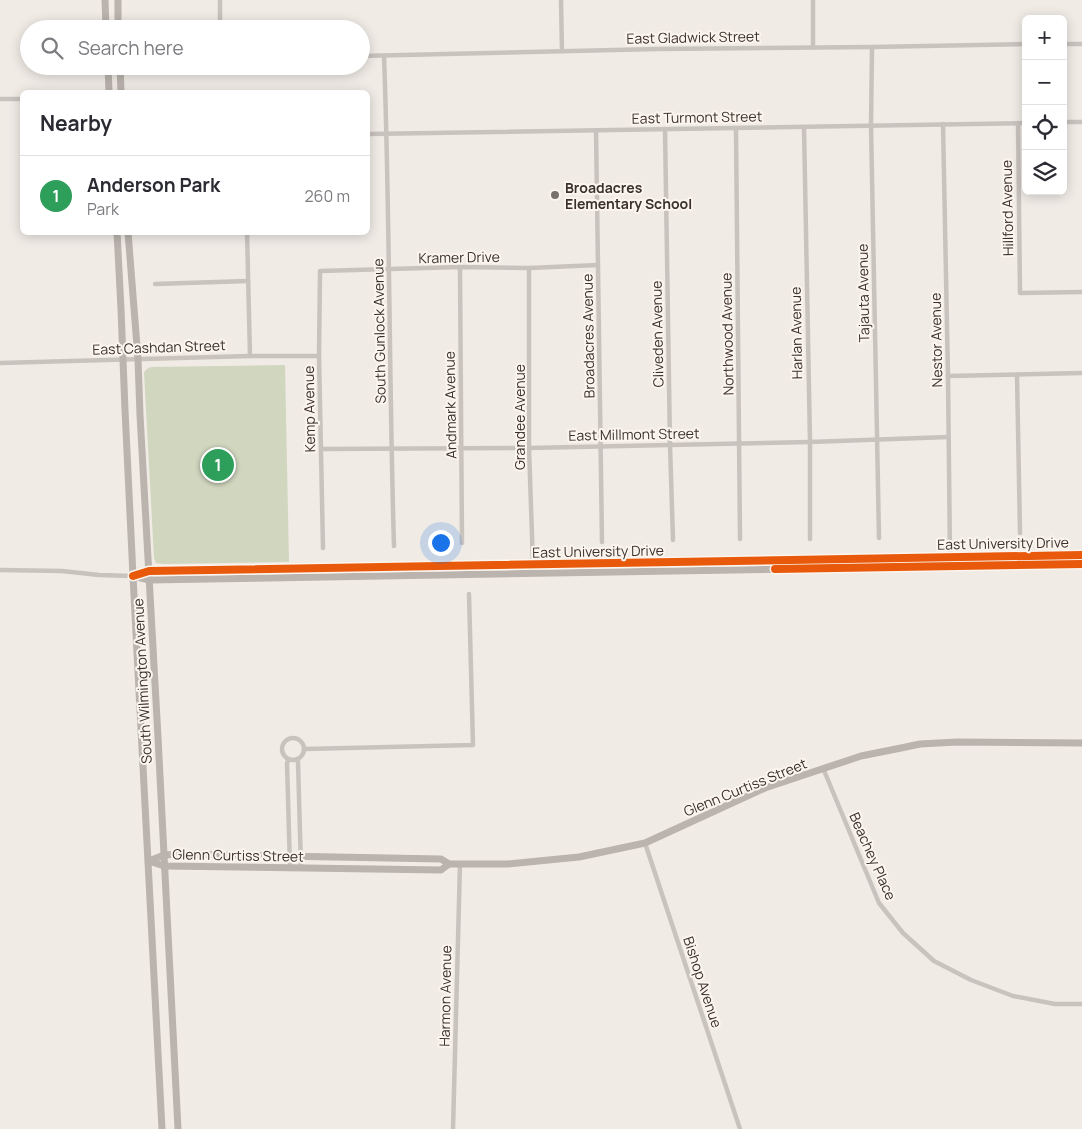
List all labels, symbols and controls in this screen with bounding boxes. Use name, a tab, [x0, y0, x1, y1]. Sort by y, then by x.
map controls	[1022, 15, 1067, 195]
button: +	[1022, 15, 1067, 60]
search box	[20, 20, 370, 75]
street label: East Gladwick Street	[626, 26, 760, 48]
icon: search	[38, 34, 66, 62]
text: Search here	[78, 35, 184, 61]
button: −	[1022, 60, 1067, 105]
button: locate	[1022, 105, 1067, 150]
street label: East Turmont Street	[632, 106, 763, 128]
text: Nearby	[40, 109, 112, 137]
button: layers	[1022, 150, 1067, 195]
street label: Hillford Avenue	[997, 160, 1017, 256]
text: Anderson Park	[87, 172, 220, 198]
place label: Broadacres Elementary School	[565, 178, 692, 213]
text: 1	[52, 185, 60, 207]
text: 260 m	[304, 185, 350, 207]
marker: Broadacres Elementary School	[549, 189, 561, 201]
text: Park	[87, 198, 119, 220]
street label: Tajauta Avenue	[853, 243, 873, 343]
street label: Kramer Drive	[418, 247, 500, 267]
street label: South Gunlock Avenue	[368, 258, 390, 404]
street label: Northwood Avenue	[716, 272, 738, 396]
street label: Broadacres Avenue	[577, 274, 599, 398]
street label: Cliveden Avenue	[647, 280, 667, 388]
street label: Harlan Avenue	[786, 287, 806, 379]
street label: Nestor Avenue	[926, 293, 946, 387]
street label: East Cashdan Street	[92, 335, 226, 359]
street label: Andmark Avenue	[440, 351, 460, 459]
street label: Grandee Avenue	[510, 364, 529, 470]
street label: Kemp Avenue	[299, 366, 319, 452]
street label: East Millmont Street	[568, 423, 700, 445]
pin: 1	[202, 446, 234, 484]
your location	[428, 530, 454, 556]
street label: East University Drive	[937, 532, 1069, 554]
street label: East University Drive	[532, 540, 664, 562]
street label: South Wilmington Avenue	[128, 598, 156, 764]
street label: Glenn Curtiss Street	[681, 753, 810, 820]
street label: Beachey Place	[845, 809, 901, 903]
street label: Glenn Curtiss Street	[172, 844, 304, 866]
street label: Bishop Avenue	[679, 934, 727, 1030]
street label: Harmon Avenue	[435, 945, 455, 1047]

